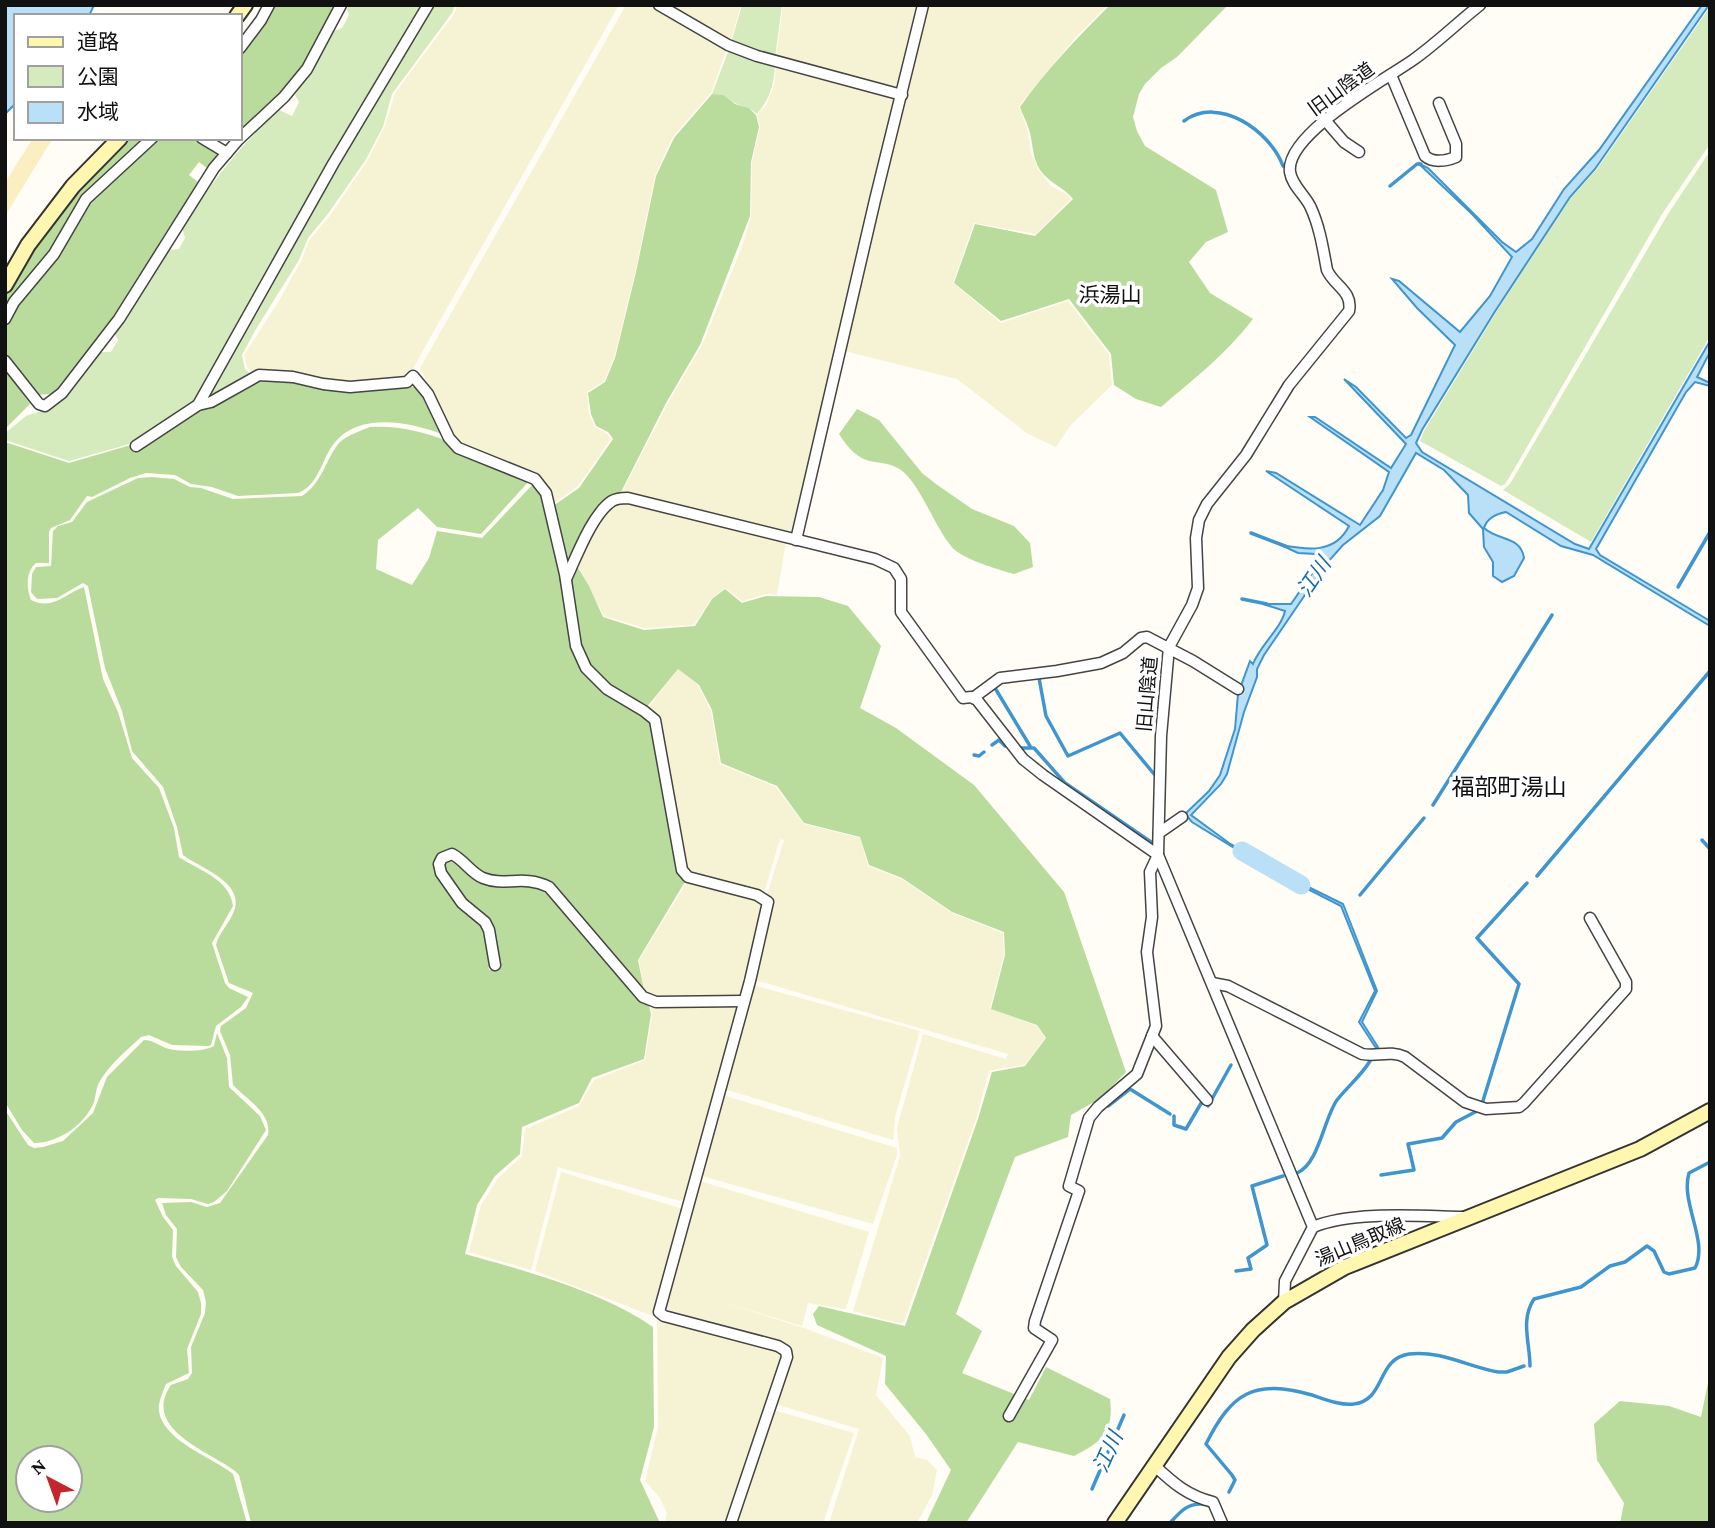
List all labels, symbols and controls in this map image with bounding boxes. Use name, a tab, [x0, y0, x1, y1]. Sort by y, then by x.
legend	[14, 14, 242, 140]
text: 道路	[77, 30, 119, 54]
street label: 旧山陰道	[1304, 58, 1378, 120]
text: 公園	[77, 65, 119, 89]
text: 水域	[77, 100, 119, 124]
district label: 浜湯山	[1079, 283, 1142, 307]
water label: 江川	[1292, 551, 1337, 601]
street label: 旧山陰道	[1133, 655, 1161, 733]
district label: 福部町湯山	[1452, 774, 1567, 800]
street label: 湯山鳥取線	[1312, 1214, 1408, 1270]
water label: 江川	[1088, 1426, 1128, 1476]
north arrow	[14, 1444, 84, 1514]
text: N	[26, 1454, 50, 1479]

